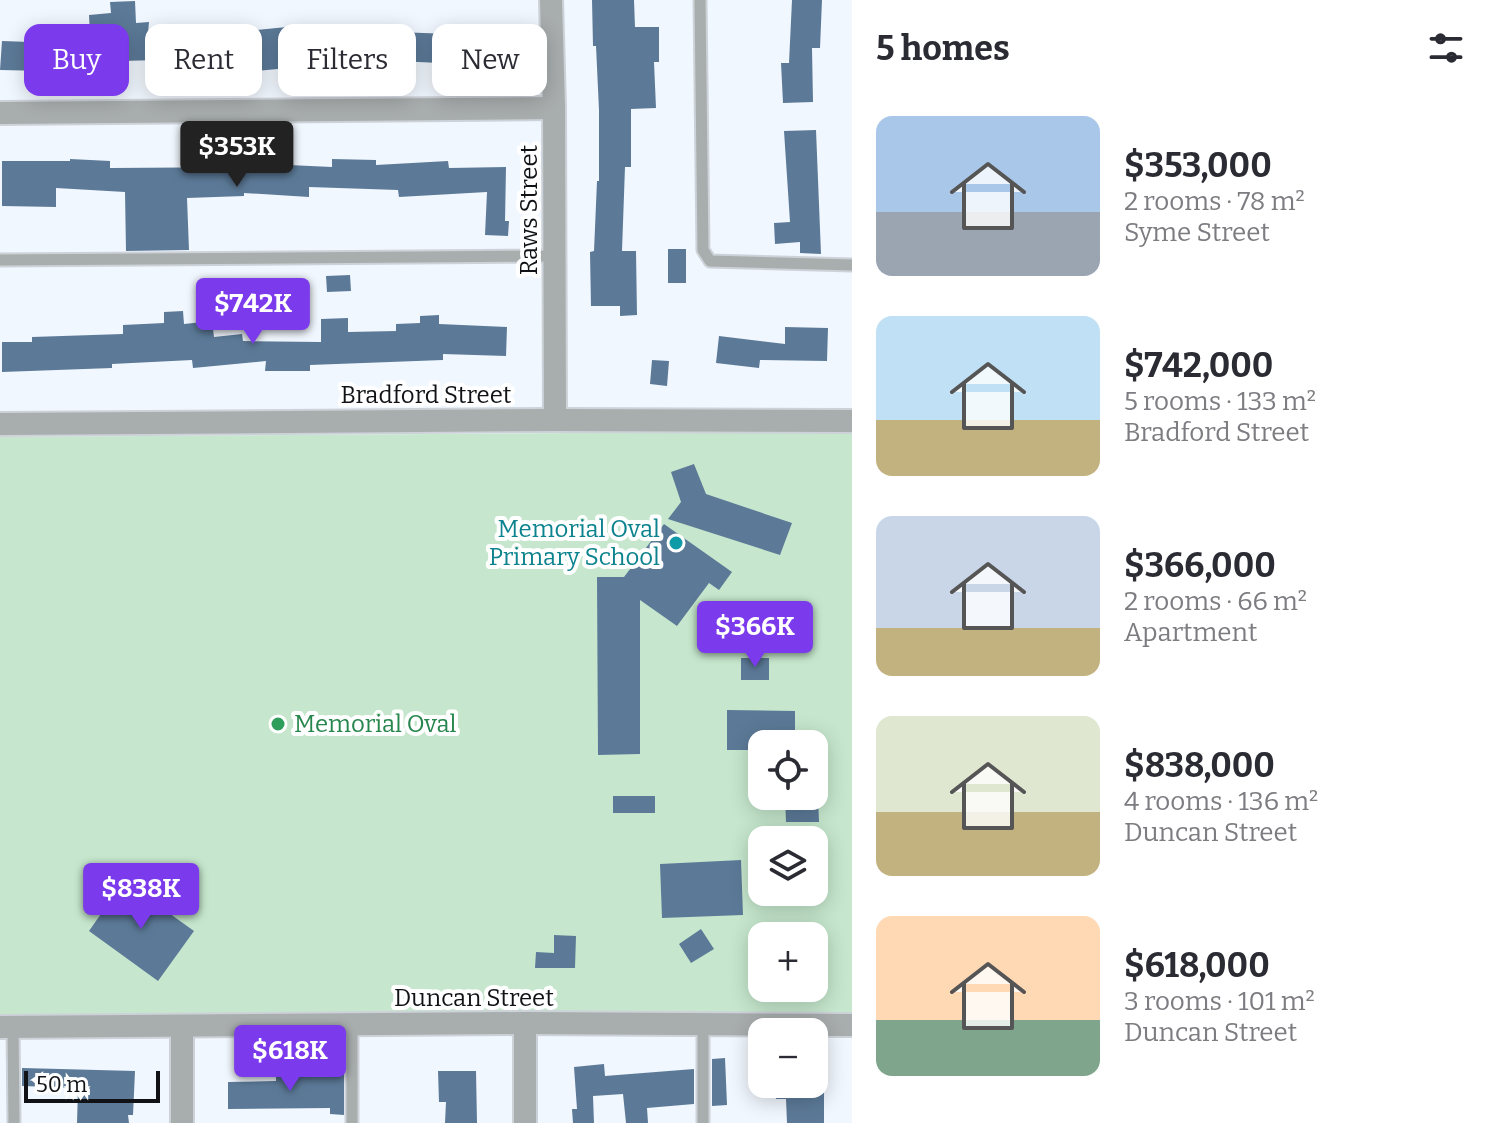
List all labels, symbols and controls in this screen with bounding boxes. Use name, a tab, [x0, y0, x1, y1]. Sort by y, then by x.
chip: Buy	[24, 24, 129, 96]
chip: Rent	[145, 24, 262, 96]
chip: Filters	[278, 24, 416, 96]
chip: New	[432, 24, 547, 96]
icon: filters	[1424, 26, 1468, 70]
text: 5 homes	[876, 28, 1010, 69]
pin: $353K	[181, 121, 293, 189]
text: $353K	[198, 131, 276, 162]
street label: Raws Street	[515, 144, 543, 275]
text: $353,000	[1124, 145, 1272, 186]
icon: home	[940, 148, 1036, 244]
text: 2 rooms · 78 m²	[1124, 186, 1305, 217]
text: Syme Street	[1124, 217, 1270, 248]
pin: $742K	[197, 278, 309, 346]
text: $742K	[214, 288, 292, 319]
text: $742,000	[1124, 345, 1273, 386]
icon: home	[940, 348, 1036, 444]
street label: Bradford Street	[341, 381, 512, 409]
text: 5 rooms · 133 m²	[1124, 386, 1316, 417]
text: Bradford Street	[1124, 417, 1309, 448]
place label: Memorial Oval Primary School	[489, 515, 660, 571]
marker: Memorial Oval Primary School	[667, 534, 685, 552]
text: $366,000	[1124, 545, 1276, 586]
icon: home	[940, 548, 1036, 644]
text: 2 rooms · 66 m²	[1124, 586, 1307, 617]
pin: $366K	[699, 601, 811, 669]
text: $366K	[715, 611, 795, 642]
text: Apartment	[1124, 617, 1257, 648]
place label: Memorial Oval	[294, 710, 457, 738]
marker: Memorial Oval	[269, 715, 287, 733]
map controls	[748, 730, 828, 1098]
button: locate	[748, 730, 828, 810]
text: $838,000	[1124, 745, 1275, 786]
icon: home	[940, 748, 1036, 844]
text: 4 rooms · 136 m²	[1124, 786, 1318, 817]
text: Duncan Street	[1124, 817, 1297, 848]
button: layers	[748, 826, 828, 906]
pin: $838K	[85, 863, 197, 931]
text: $838K	[101, 873, 181, 904]
button: +	[748, 922, 828, 1002]
text: $618,000	[1124, 945, 1270, 986]
icon: home	[940, 948, 1036, 1044]
street label: Duncan Street	[394, 984, 554, 1012]
text: 3 rooms · 101 m²	[1124, 986, 1315, 1017]
text: Duncan Street	[1124, 1017, 1297, 1048]
button: −	[748, 1018, 828, 1098]
pin: $618K	[234, 1025, 346, 1093]
text: $618K	[252, 1035, 328, 1066]
scale bar	[24, 1067, 160, 1103]
text: 50 m	[36, 1071, 87, 1098]

